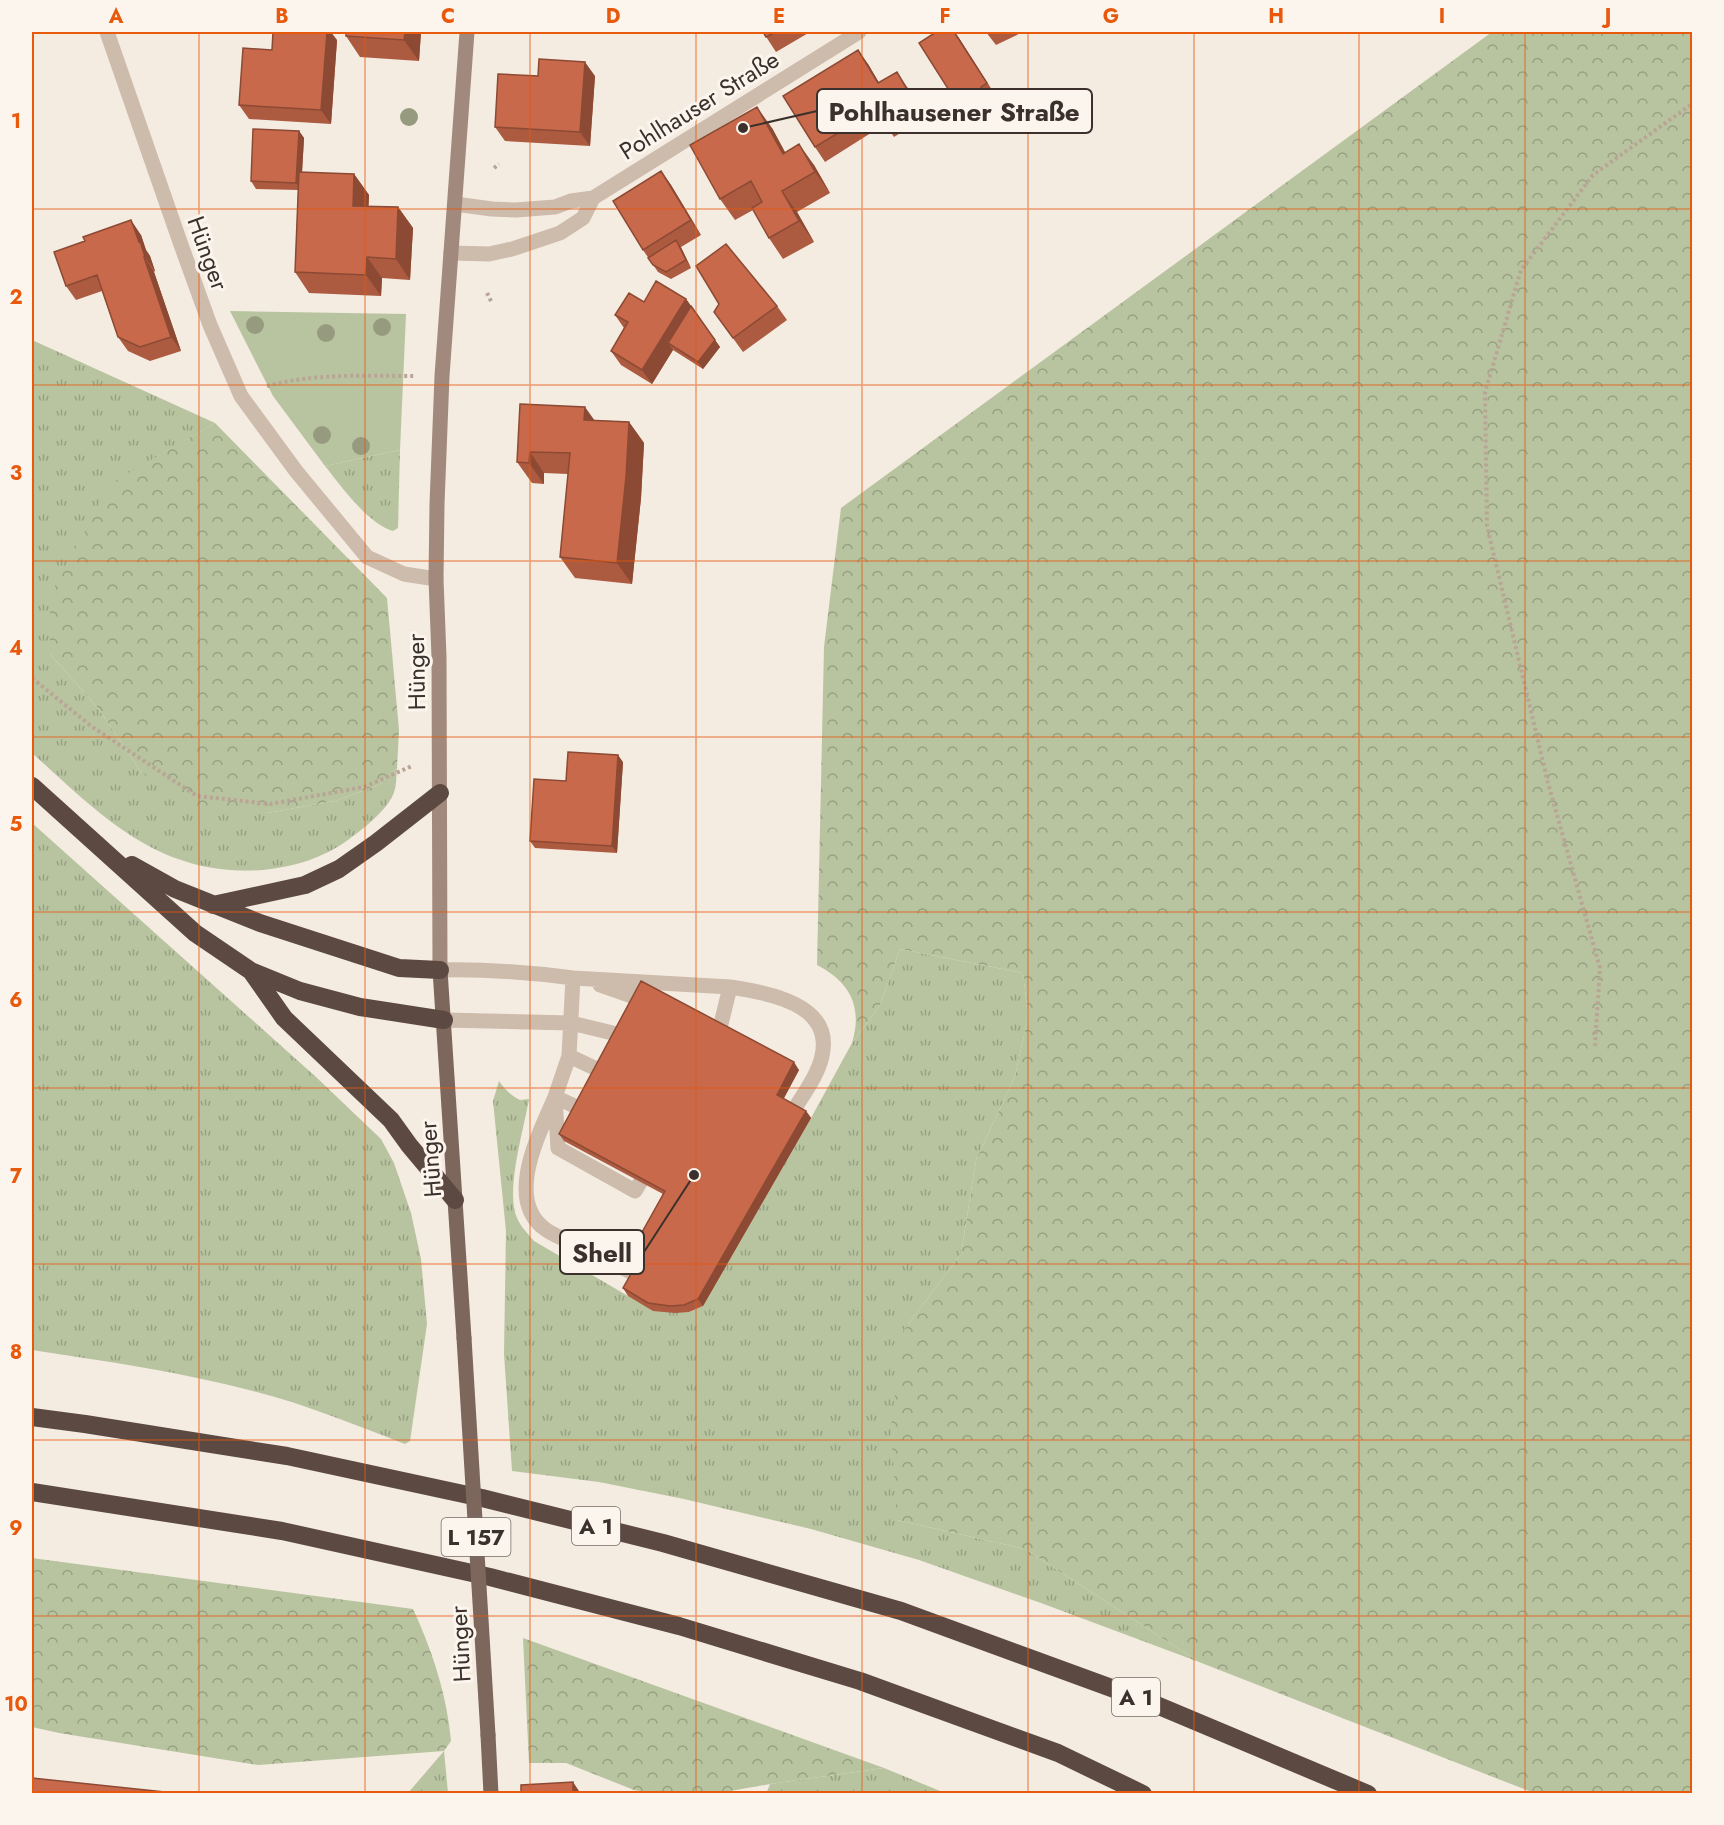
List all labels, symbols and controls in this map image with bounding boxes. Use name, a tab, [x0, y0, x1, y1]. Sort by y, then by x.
text: A	[108, 2, 124, 31]
text: B	[275, 2, 289, 31]
text: C	[441, 2, 455, 31]
text: D	[606, 2, 620, 31]
text: E	[773, 2, 785, 31]
text: F	[939, 2, 951, 31]
text: G	[1103, 2, 1119, 31]
text: H	[1268, 2, 1284, 31]
text: I	[1439, 2, 1445, 31]
text: J	[1601, 2, 1611, 31]
street label: Pohlhauser Straße	[612, 42, 786, 168]
callout: Pohlhausener Straße	[817, 89, 1092, 133]
text: Pohlhausener Straße	[828, 93, 1080, 131]
text: 1	[11, 107, 21, 136]
street label: Hünger	[178, 211, 238, 296]
text: 2	[9, 283, 23, 312]
text: 3	[10, 459, 22, 488]
street label: Hünger	[398, 633, 434, 711]
text: 4	[9, 634, 23, 663]
text: 5	[10, 810, 23, 839]
text: 6	[9, 986, 23, 1015]
street label: Hünger	[410, 1119, 450, 1198]
text: 7	[10, 1162, 23, 1191]
callout: Shell	[560, 1230, 644, 1274]
text: Shell	[572, 1234, 632, 1272]
text: 8	[10, 1338, 22, 1367]
road number: A 1	[572, 1507, 620, 1545]
text: 9	[9, 1514, 23, 1543]
road number: L 157	[442, 1518, 510, 1556]
street label: Hünger	[440, 1604, 479, 1683]
road number: A 1	[1112, 1678, 1160, 1716]
text: 10	[4, 1690, 28, 1719]

